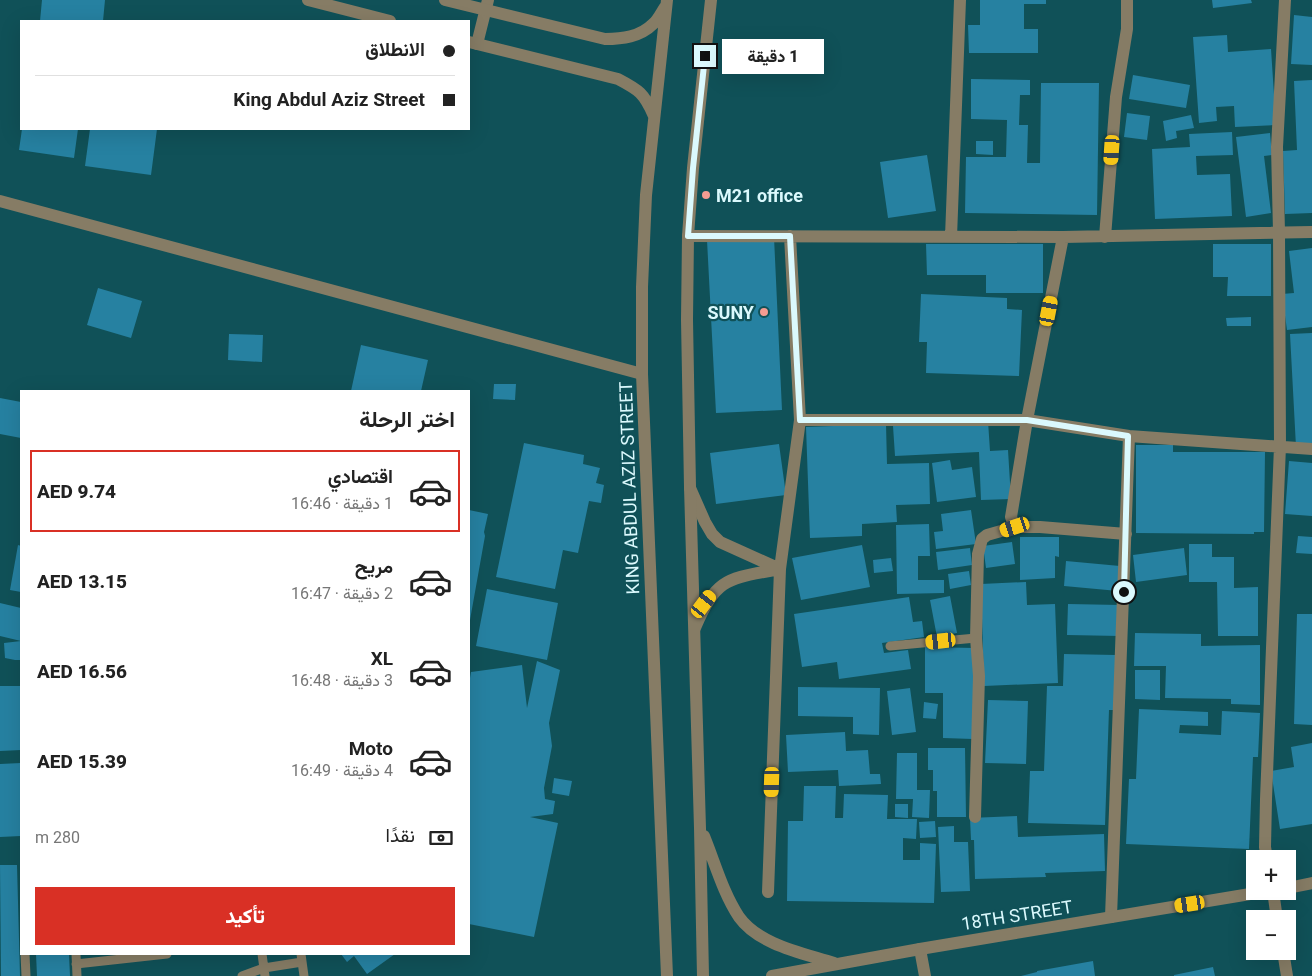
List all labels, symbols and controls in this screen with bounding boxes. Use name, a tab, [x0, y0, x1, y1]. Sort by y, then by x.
text: الانطلاق	[365, 38, 425, 61]
callout: 1 دقيقة	[722, 38, 825, 74]
route end	[694, 45, 716, 67]
text: 1 دقيقة	[747, 47, 799, 66]
text: King Abdul Aziz Street	[233, 88, 425, 111]
car	[1103, 135, 1120, 165]
place label: M21 office	[716, 185, 803, 206]
marker: M21 office	[700, 189, 712, 201]
car	[1038, 295, 1059, 327]
place label: SUNY	[707, 302, 755, 323]
marker: SUNY	[758, 306, 770, 318]
street label: KING ABDUL AZIZ STREET	[615, 381, 643, 595]
text: اختر الرحلة	[359, 407, 455, 432]
text: اقتصادي	[328, 465, 393, 488]
icon: car	[408, 469, 453, 514]
text: AED 9.74	[37, 480, 116, 503]
text: 1 دقيقة · 16:46	[291, 494, 393, 513]
car	[998, 515, 1031, 539]
text: مريح	[355, 555, 393, 578]
icon: car	[408, 559, 453, 604]
text: AED 13.15	[37, 570, 127, 593]
route start	[1113, 581, 1135, 603]
text: 2 دقيقة · 16:47	[291, 584, 393, 603]
car	[688, 588, 719, 620]
car	[925, 632, 956, 650]
text: XL	[371, 647, 393, 670]
icon: car	[408, 649, 453, 694]
text: AED 16.56	[37, 660, 127, 683]
text: 3 دقيقة · 16:48	[291, 671, 393, 690]
text: Moto	[349, 737, 393, 760]
icon: car	[408, 739, 453, 784]
text: AED 15.39	[37, 750, 127, 773]
text: 4 دقيقة · 16:49	[291, 761, 393, 780]
car	[763, 767, 780, 797]
text: نقدًا	[386, 824, 415, 847]
icon: cash	[427, 824, 455, 852]
text: 280 m	[35, 828, 80, 847]
map controls	[1246, 850, 1296, 960]
button: +	[1246, 850, 1296, 900]
button: تأكيد	[35, 887, 455, 945]
car	[1174, 894, 1205, 914]
street label: 18TH STREET	[960, 896, 1074, 934]
button: −	[1246, 910, 1296, 960]

